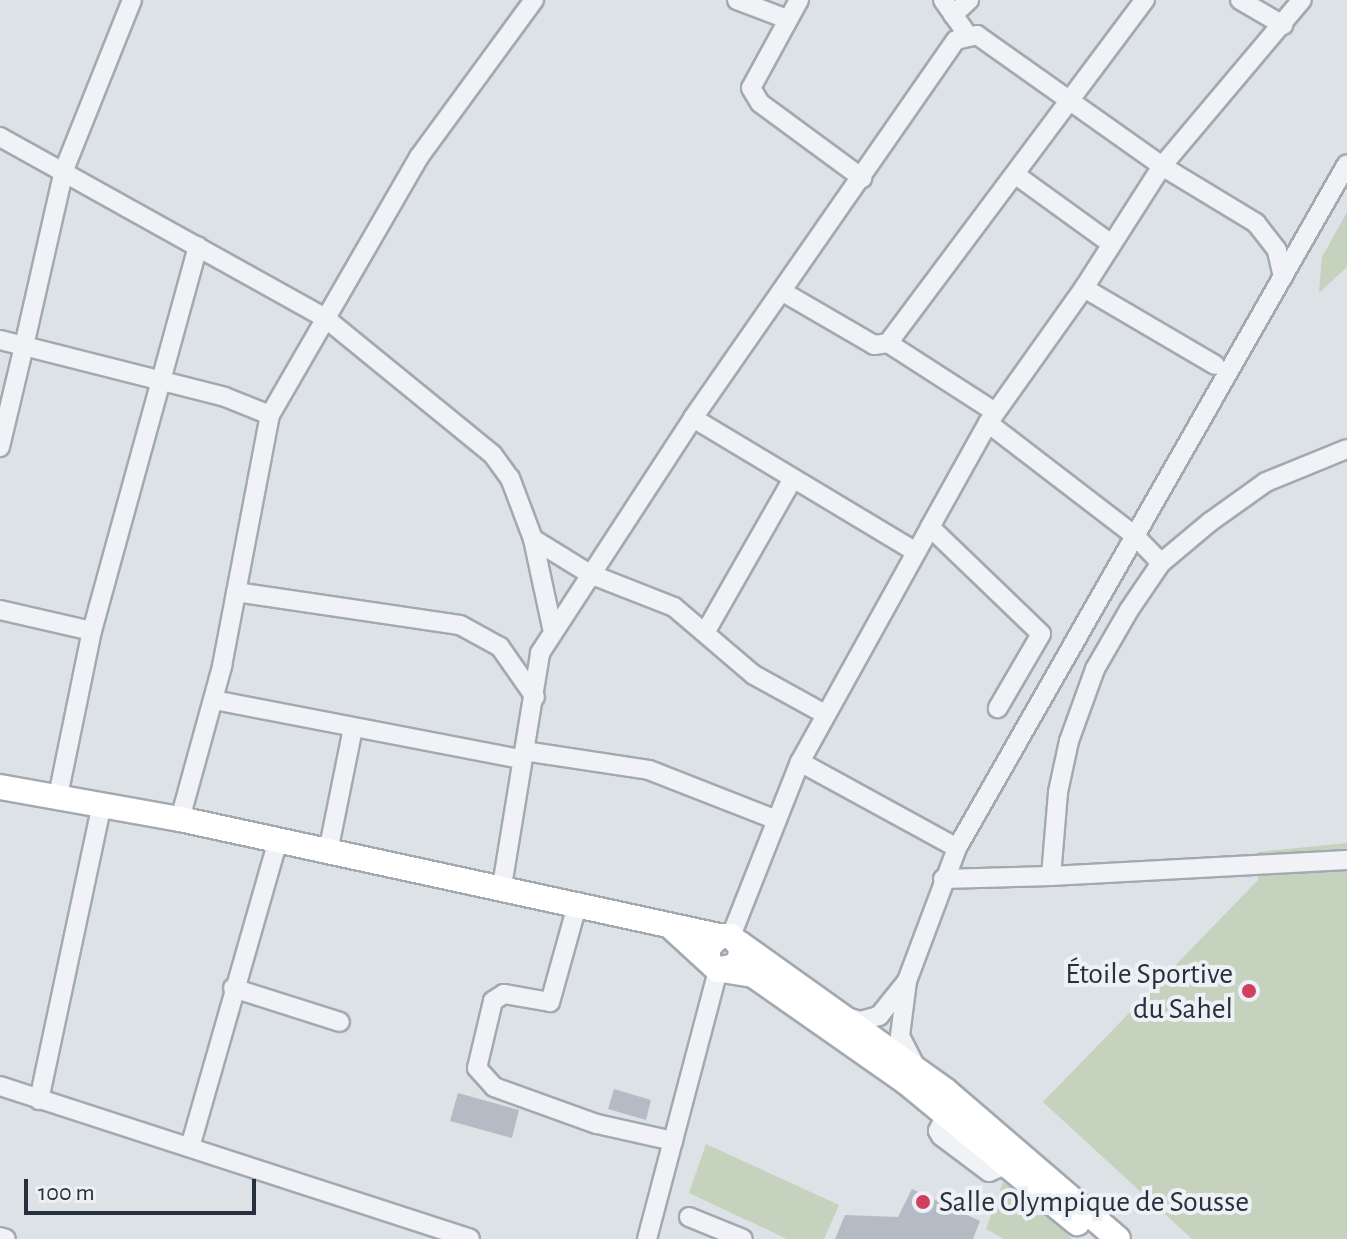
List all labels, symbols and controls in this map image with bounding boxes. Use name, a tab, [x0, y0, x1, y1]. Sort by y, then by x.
place label: Étoile Sportive du Sahel	[1065, 956, 1233, 1026]
marker: Étoile Sportive du Sahel	[1240, 982, 1258, 1000]
scale bar	[28, 1163, 260, 1213]
text: 100 m	[38, 1181, 95, 1205]
place label: Salle Olympique de Sousse	[939, 1184, 1249, 1220]
marker: Salle Olympique de Sousse	[914, 1193, 932, 1211]

